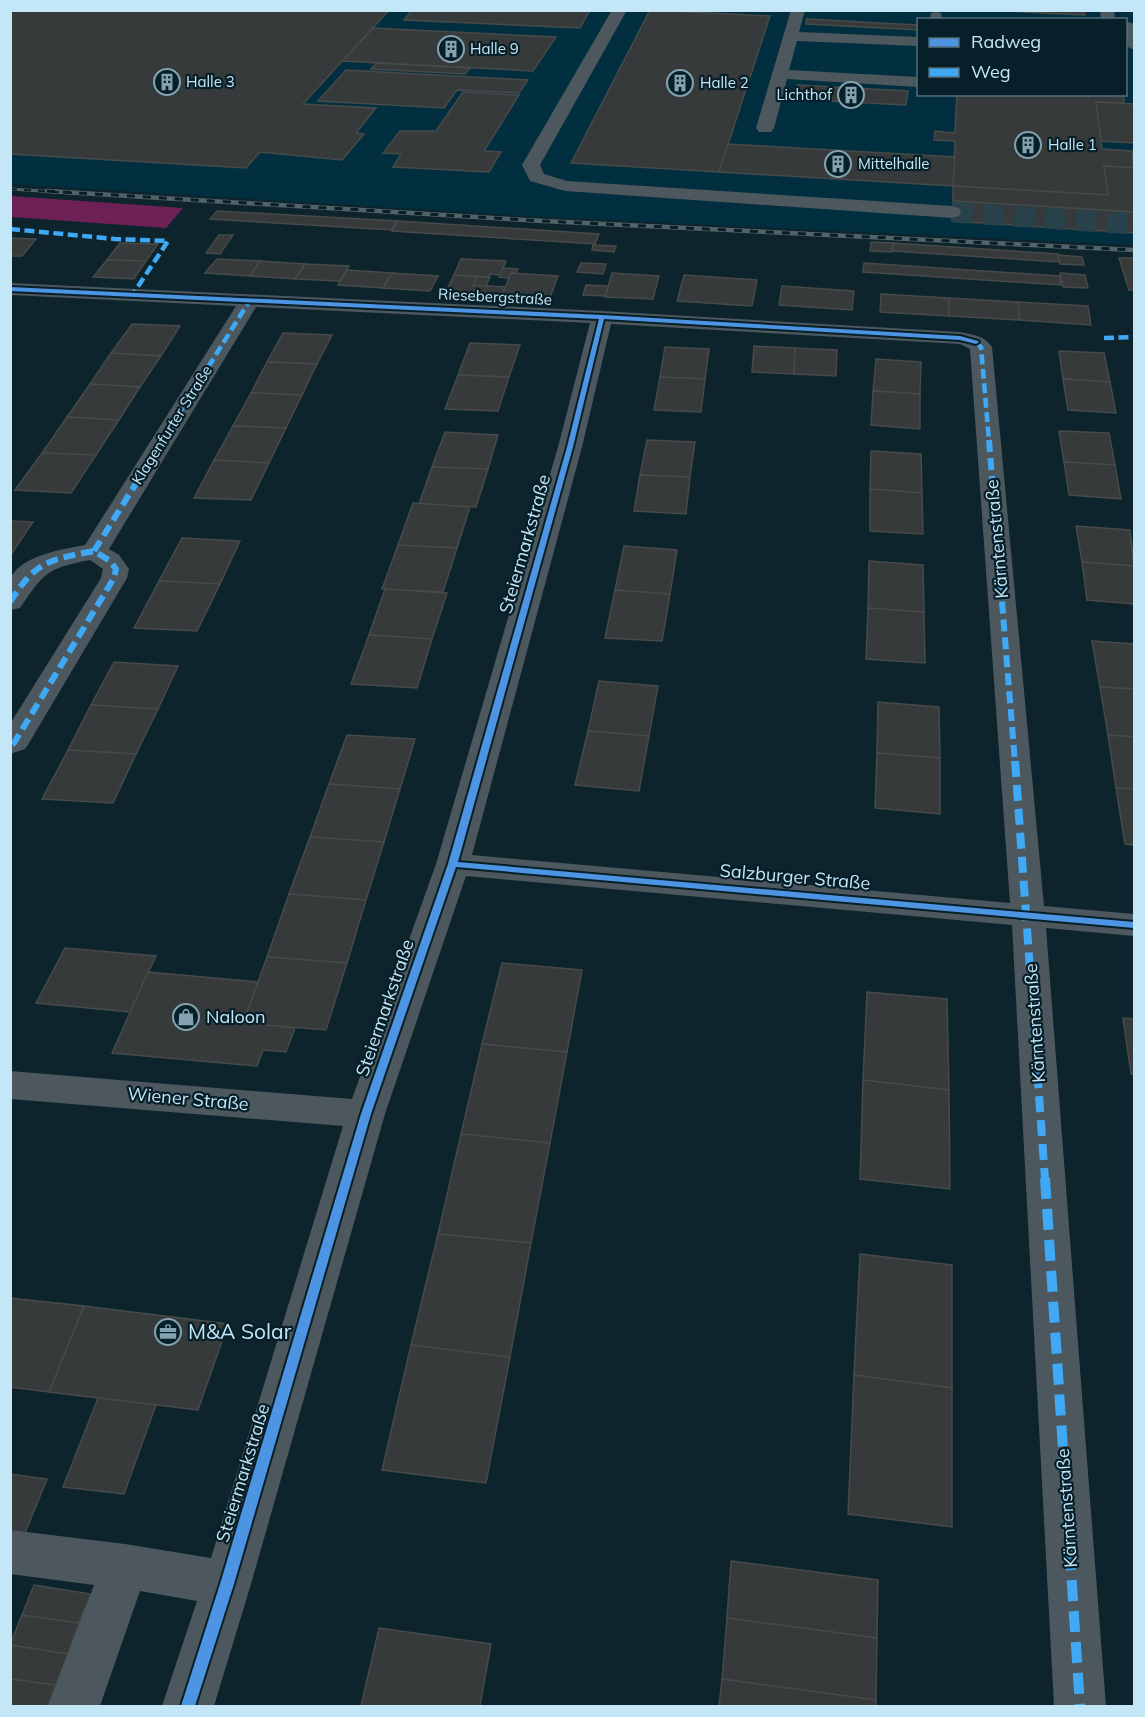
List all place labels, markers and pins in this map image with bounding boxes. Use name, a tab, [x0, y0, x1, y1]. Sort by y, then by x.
building icon: Halle 9	[436, 34, 466, 64]
place label: Halle 9	[470, 39, 519, 58]
building icon: Halle 3	[152, 67, 182, 97]
building icon: Halle 2	[665, 68, 695, 98]
place label: Halle 3	[186, 72, 235, 91]
place label: Halle 2	[700, 73, 749, 92]
building icon: Lichthof	[836, 80, 866, 110]
place label: Lichthof	[776, 85, 833, 104]
building icon: Halle 1	[1013, 130, 1043, 160]
place label: Halle 1	[1048, 135, 1097, 154]
building icon: Mittelhalle	[823, 149, 853, 179]
place label: Mittelhalle	[858, 154, 930, 173]
shop icon: Naloon	[171, 1002, 201, 1032]
place label: Naloon	[206, 1005, 266, 1028]
office icon: M&A Solar	[153, 1317, 183, 1347]
place label: M&A Solar	[188, 1318, 292, 1344]

